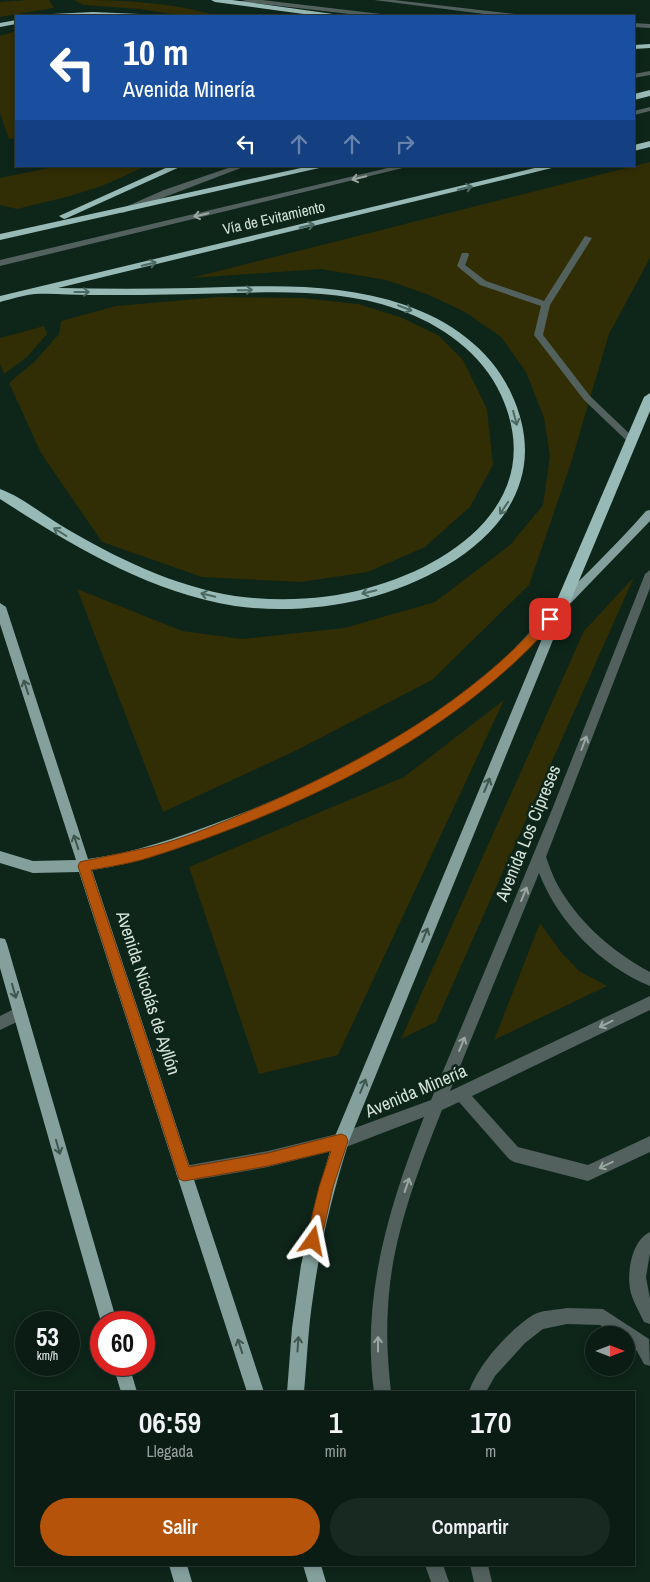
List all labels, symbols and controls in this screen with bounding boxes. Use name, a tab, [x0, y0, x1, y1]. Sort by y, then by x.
text: 10 m	[123, 29, 188, 76]
icon: left	[40, 35, 105, 100]
text: Avenida Minería	[123, 74, 255, 104]
icon: left	[232, 130, 260, 158]
icon: ahead	[285, 130, 313, 158]
icon: ahead	[338, 130, 366, 158]
icon: right	[391, 130, 419, 158]
one-way arrow	[352, 174, 368, 183]
one-way arrow	[456, 183, 472, 192]
street label: Vía de Evitamiento	[221, 196, 327, 239]
one-way arrow	[194, 211, 210, 220]
one-way arrow	[298, 221, 314, 230]
one-way arrow	[140, 258, 156, 268]
one-way arrow	[236, 285, 252, 295]
one-way arrow	[74, 287, 90, 297]
one-way arrow	[397, 304, 412, 313]
one-way arrow	[511, 410, 520, 426]
one-way arrow	[499, 501, 509, 515]
one-way arrow	[53, 526, 67, 536]
one-way arrow	[362, 588, 378, 597]
one-way arrow	[201, 590, 217, 599]
pin	[529, 598, 571, 640]
icon: arrive	[536, 605, 564, 633]
one-way arrow	[21, 680, 30, 696]
one-way arrow	[580, 736, 589, 751]
street label: Avenida Los Cipreses	[488, 761, 566, 906]
one-way arrow	[483, 778, 492, 793]
one-way arrow	[71, 835, 80, 850]
one-way arrow	[520, 887, 529, 902]
street label: Avenida Nicolás de Ayllón	[110, 907, 187, 1078]
one-way arrow	[421, 928, 430, 943]
one-way arrow	[9, 983, 19, 999]
one-way arrow	[599, 1020, 614, 1029]
one-way arrow	[458, 1037, 467, 1052]
street label: Avenida Minería	[360, 1058, 470, 1124]
one-way arrow	[359, 1079, 369, 1094]
one-way arrow	[54, 1139, 64, 1155]
one-way arrow	[599, 1160, 614, 1170]
one-way arrow	[403, 1178, 412, 1193]
position arrow	[286, 1214, 338, 1266]
speed limit sign: 60	[90, 1311, 155, 1376]
text: 53	[36, 1320, 59, 1354]
north arrow	[585, 1326, 635, 1376]
map controls	[585, 1326, 635, 1376]
one-way arrow	[294, 1336, 303, 1352]
one-way arrow	[373, 1336, 383, 1352]
one-way arrow	[235, 1339, 244, 1354]
text: km/h	[37, 1348, 58, 1364]
text: 06:59	[139, 1402, 201, 1442]
text: 1	[329, 1402, 343, 1442]
text: 170	[470, 1402, 511, 1442]
text: Llegada	[147, 1440, 193, 1462]
text: min	[325, 1440, 347, 1462]
text: m	[485, 1440, 496, 1462]
button: Salir	[40, 1498, 320, 1556]
button: Compartir	[330, 1498, 610, 1556]

